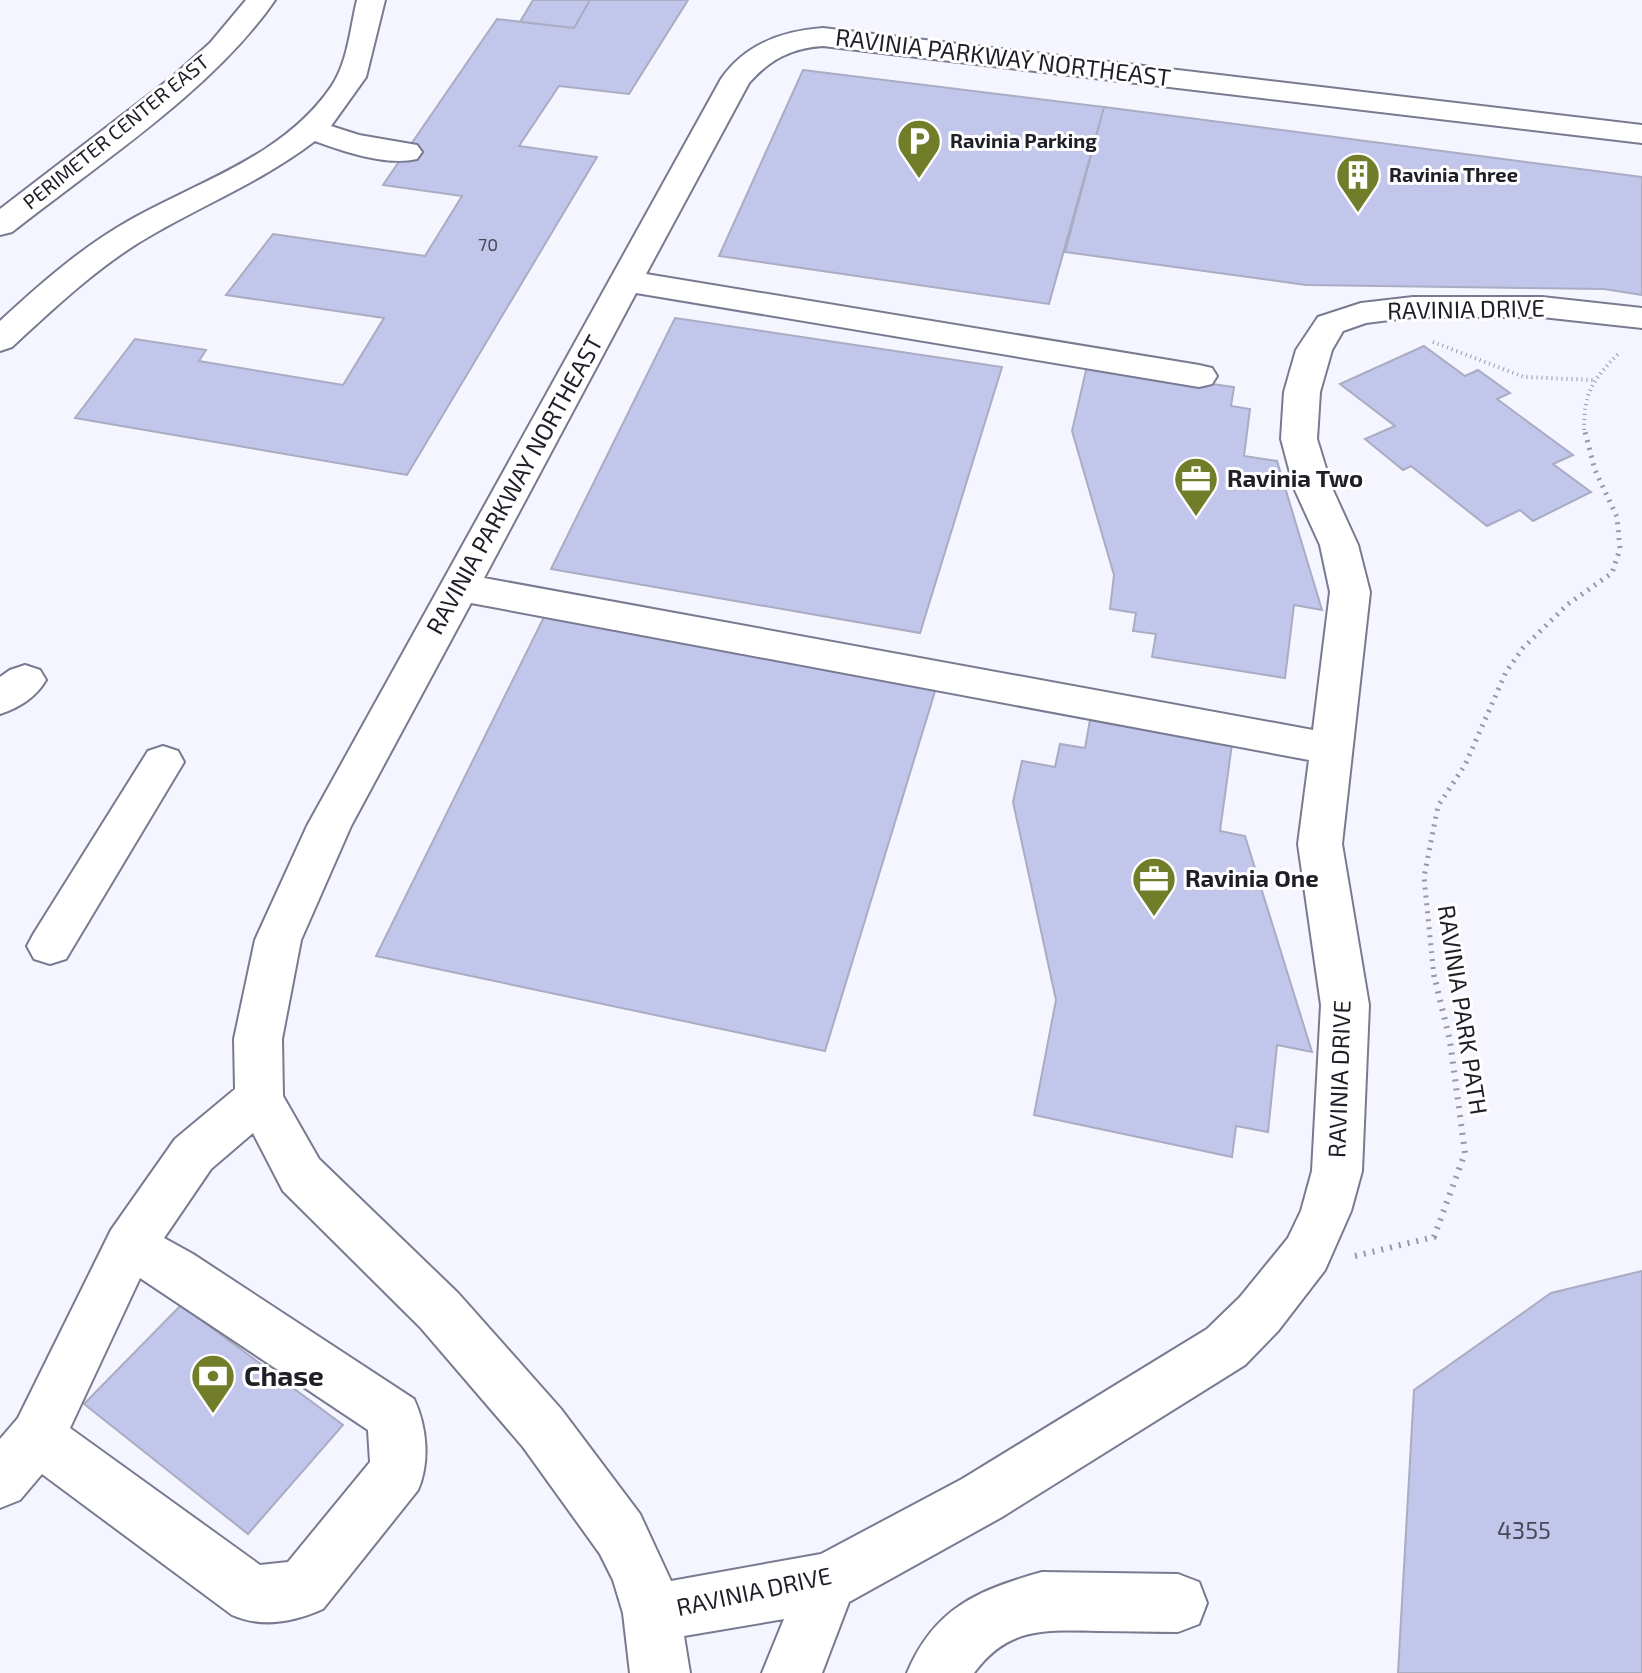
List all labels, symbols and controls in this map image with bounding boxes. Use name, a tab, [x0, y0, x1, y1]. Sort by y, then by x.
street label: RAVINIA PARKWAY NORTHEAST	[834, 22, 1173, 91]
street label: PERIMETER CENTER EAST	[18, 49, 213, 213]
parking icon: Ravinia Parking	[895, 117, 943, 180]
place label: Ravinia Parking	[950, 128, 1097, 152]
building icon: Ravinia Three	[1334, 151, 1382, 214]
place label: Ravinia Three	[1389, 162, 1518, 186]
house number: 70	[478, 233, 498, 255]
street label: RAVINIA DRIVE	[1387, 293, 1545, 324]
street label: RAVINIA PARKWAY NORTHEAST	[419, 330, 608, 639]
office icon: Ravinia Two	[1172, 455, 1220, 518]
place label: Ravinia Two	[1227, 463, 1363, 492]
office icon: Ravinia One	[1130, 855, 1178, 918]
place label: Ravinia One	[1185, 863, 1319, 892]
street label: RAVINIA PARK PATH	[1433, 903, 1494, 1117]
street label: RAVINIA DRIVE	[1321, 1000, 1356, 1158]
bank icon: Chase	[189, 1352, 237, 1415]
place label: Chase	[244, 1358, 324, 1392]
house number: 4355	[1497, 1515, 1551, 1544]
street label: RAVINIA DRIVE	[673, 1560, 834, 1621]

